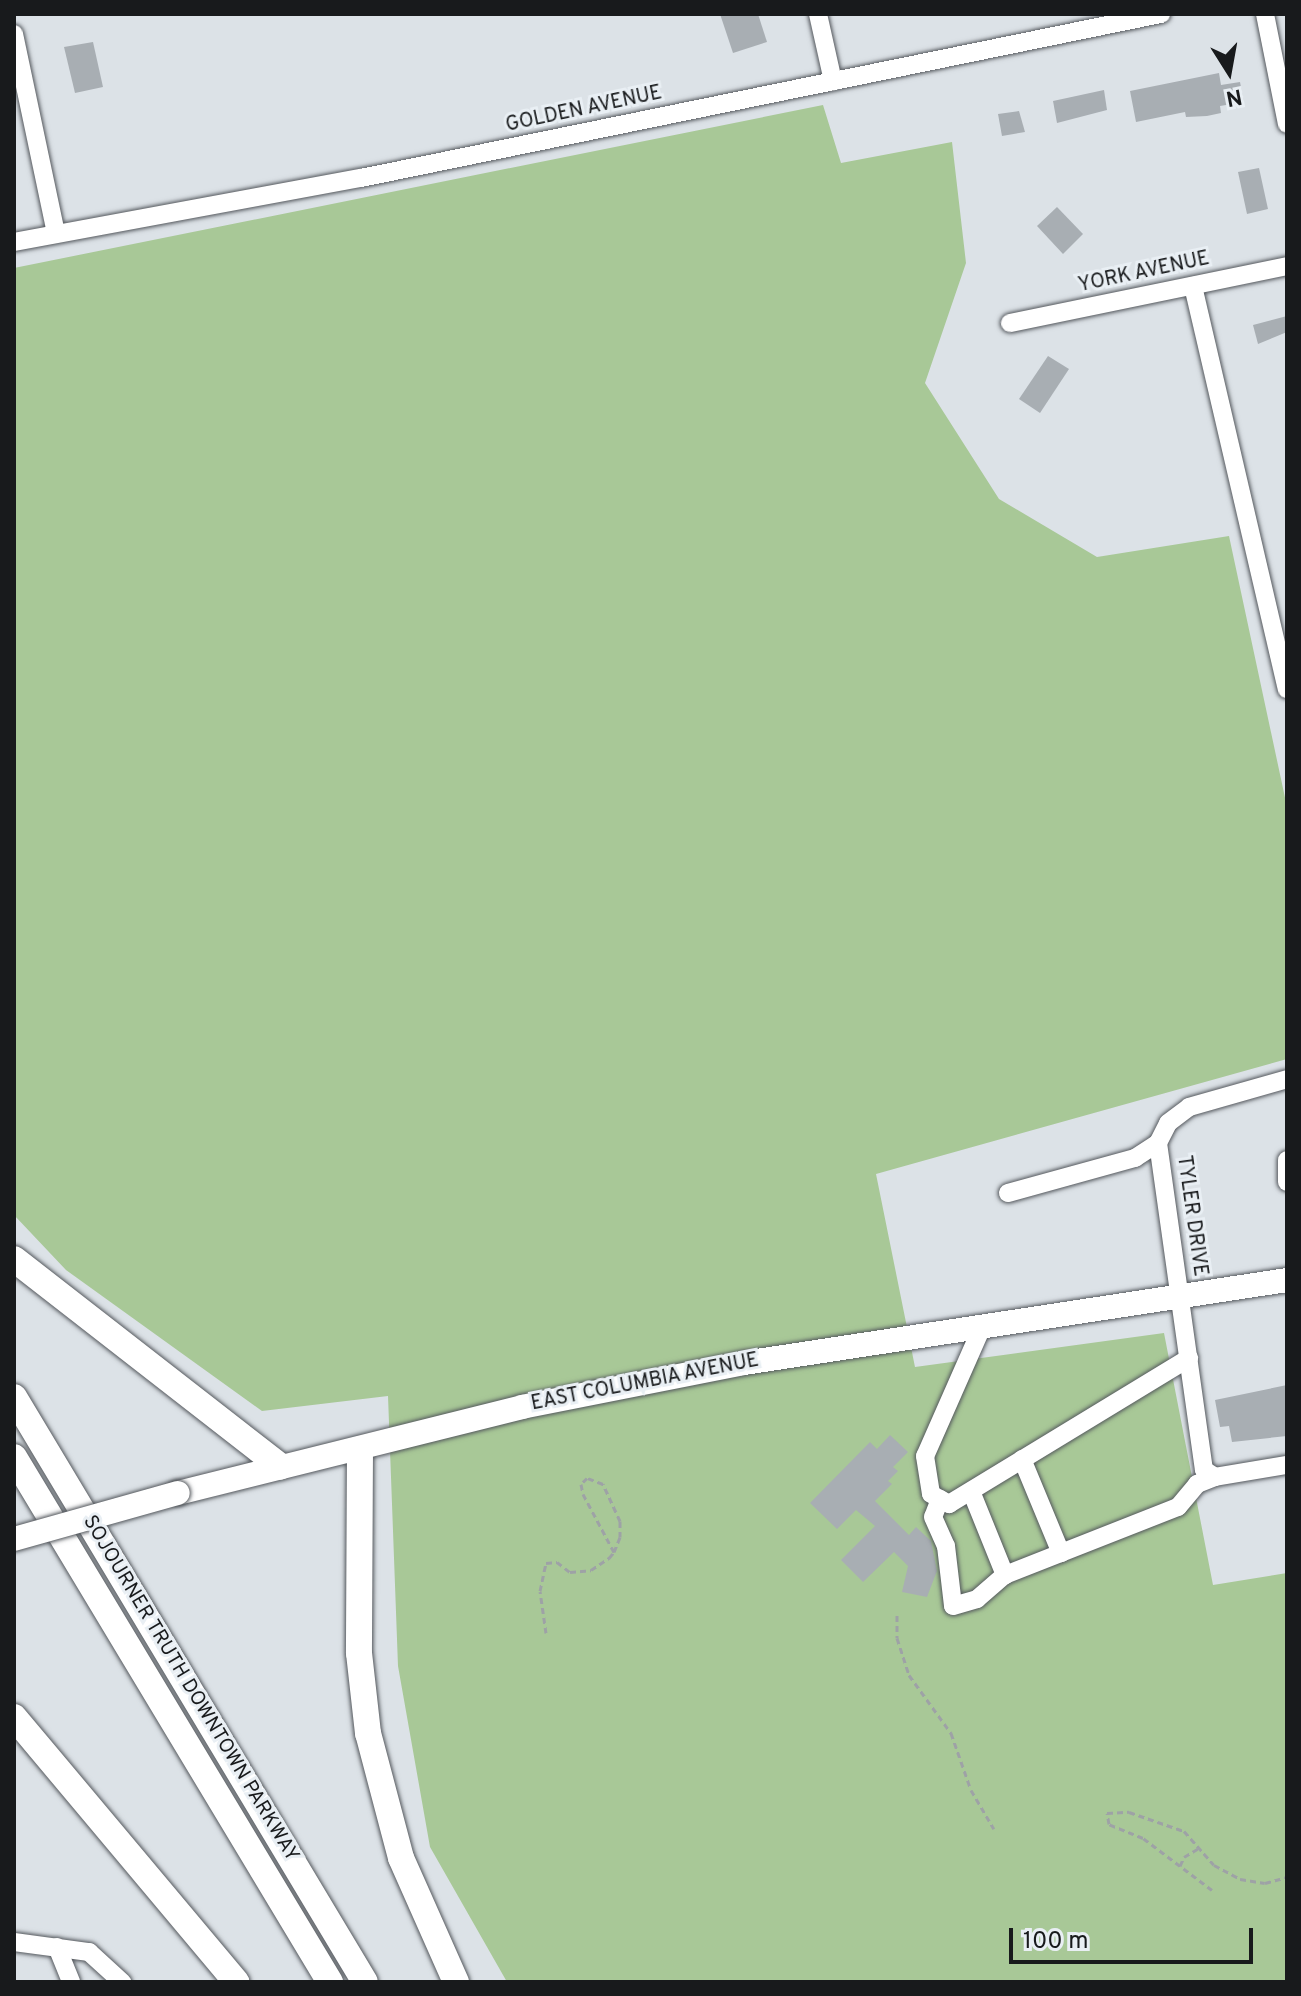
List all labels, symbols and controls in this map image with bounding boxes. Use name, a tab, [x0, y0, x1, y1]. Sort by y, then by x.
north arrow	[1189, 32, 1269, 112]
text: N	[1223, 81, 1244, 111]
street label: GOLDEN AVENUE	[503, 82, 665, 138]
street label: YORK AVENUE	[1076, 247, 1212, 299]
street label: TYLER DRIVE	[1171, 1154, 1211, 1278]
street label: EAST COLUMBIA AVENUE	[528, 1349, 762, 1417]
street label: SOJOURNER TRUTH DOWNTOWN PARKWAY	[77, 1511, 303, 1867]
scale bar	[1013, 1912, 1257, 1962]
text: 100 m	[1023, 1927, 1089, 1957]

